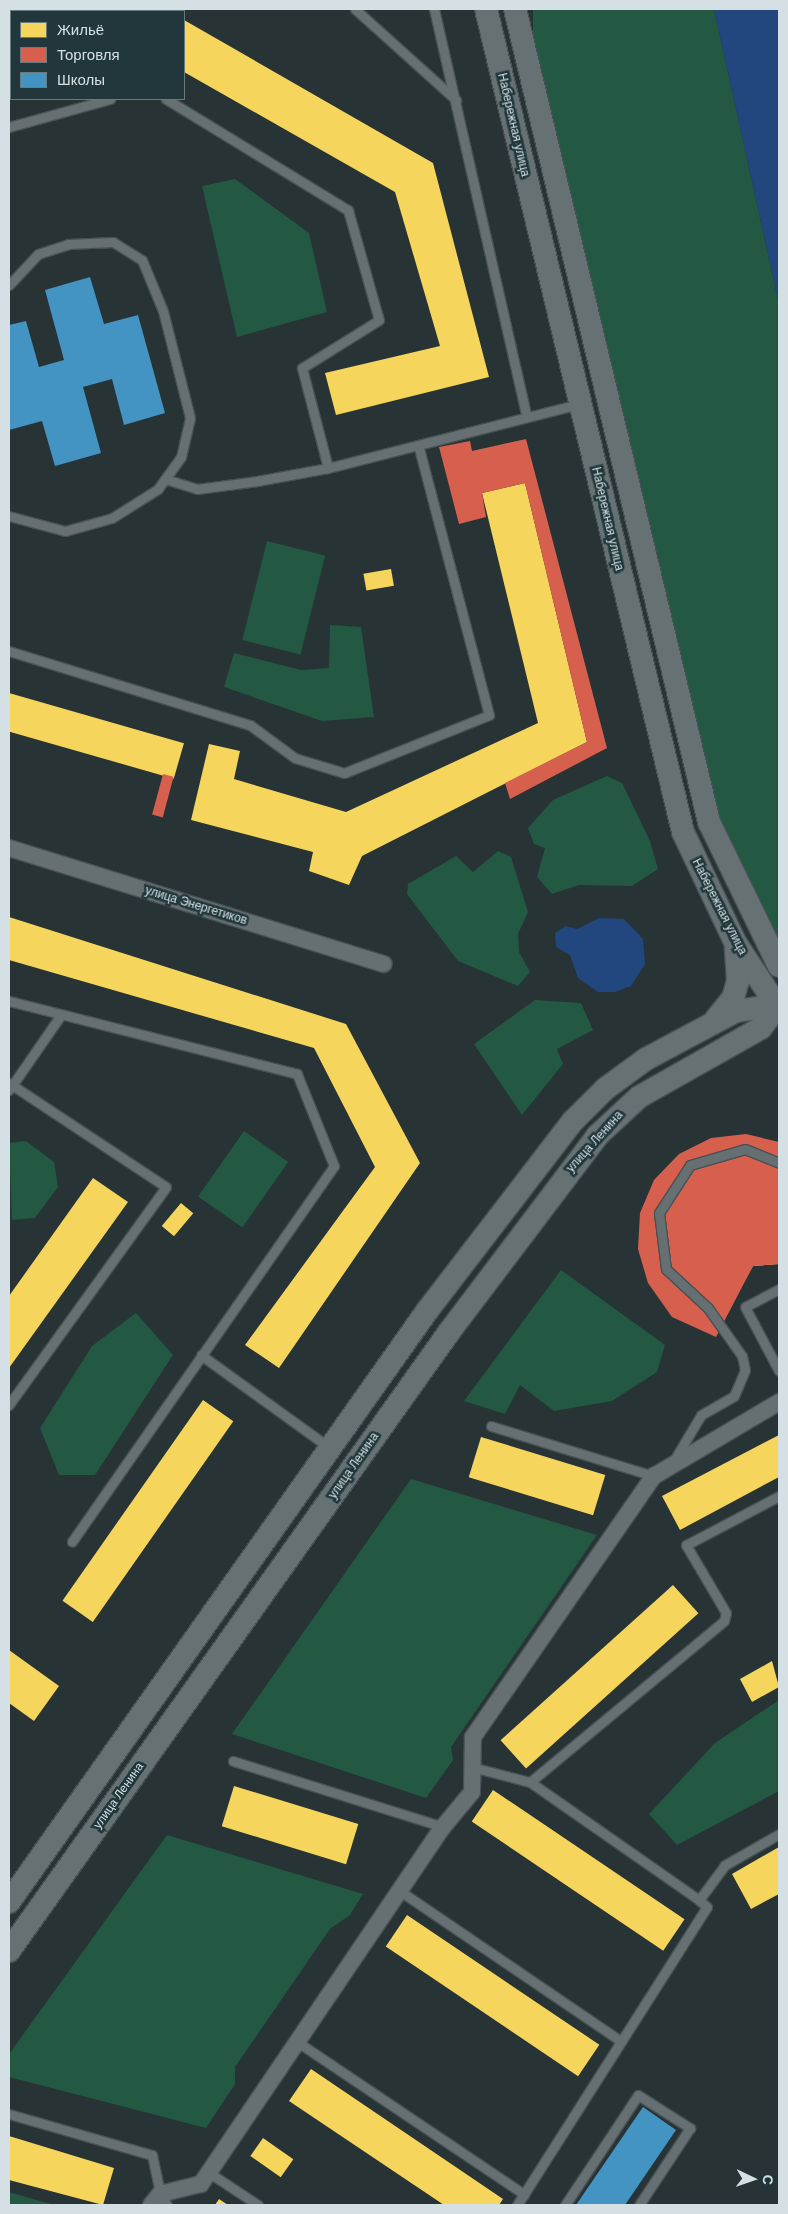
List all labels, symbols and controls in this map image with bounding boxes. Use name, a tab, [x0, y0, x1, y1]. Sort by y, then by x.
legend	[10, 10, 185, 100]
text: Жильё	[57, 20, 104, 40]
text: Торговля	[57, 45, 120, 65]
text: Школы	[57, 70, 105, 90]
street label: Набережная улица	[494, 72, 532, 178]
street label: Набережная улица	[588, 466, 626, 572]
street label: Набережная улица	[689, 857, 749, 957]
street label: улица Энергетиков	[143, 884, 249, 928]
street label: улица Ленина	[564, 1108, 626, 1176]
street label: улица Ленина	[326, 1430, 382, 1502]
street label: улица Ленина	[91, 1760, 147, 1832]
north arrow	[728, 2154, 778, 2204]
text: С	[759, 2174, 777, 2185]

